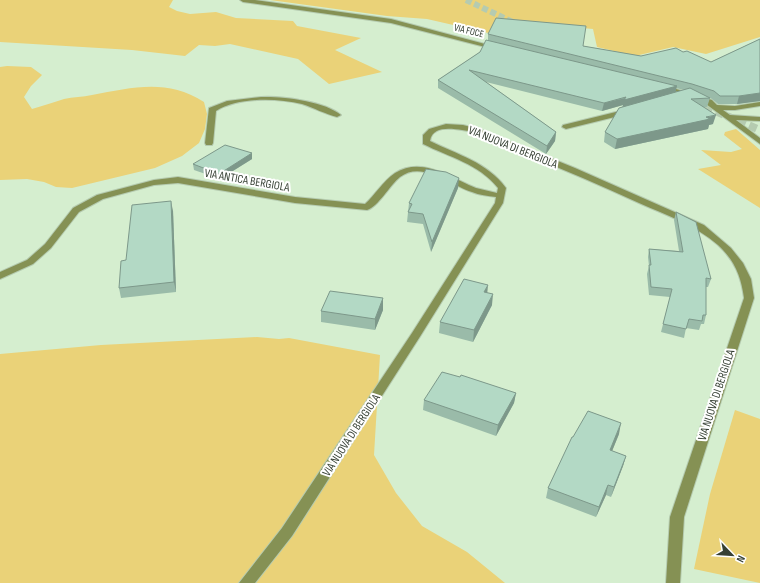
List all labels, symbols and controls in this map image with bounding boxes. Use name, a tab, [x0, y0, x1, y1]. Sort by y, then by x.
street label: VIA FOCE	[453, 22, 485, 40]
street label: VIA NUOVA DI BERGIOLA	[466, 123, 560, 173]
street label: VIA ANTICA BERGIOLA	[203, 166, 291, 196]
street label: VIA NUOVA DI BERGIOLA	[695, 347, 739, 443]
street label: VIA NUOVA DI BERGIOLA	[319, 391, 384, 479]
north arrow	[712, 535, 752, 575]
text: N	[733, 554, 748, 565]

